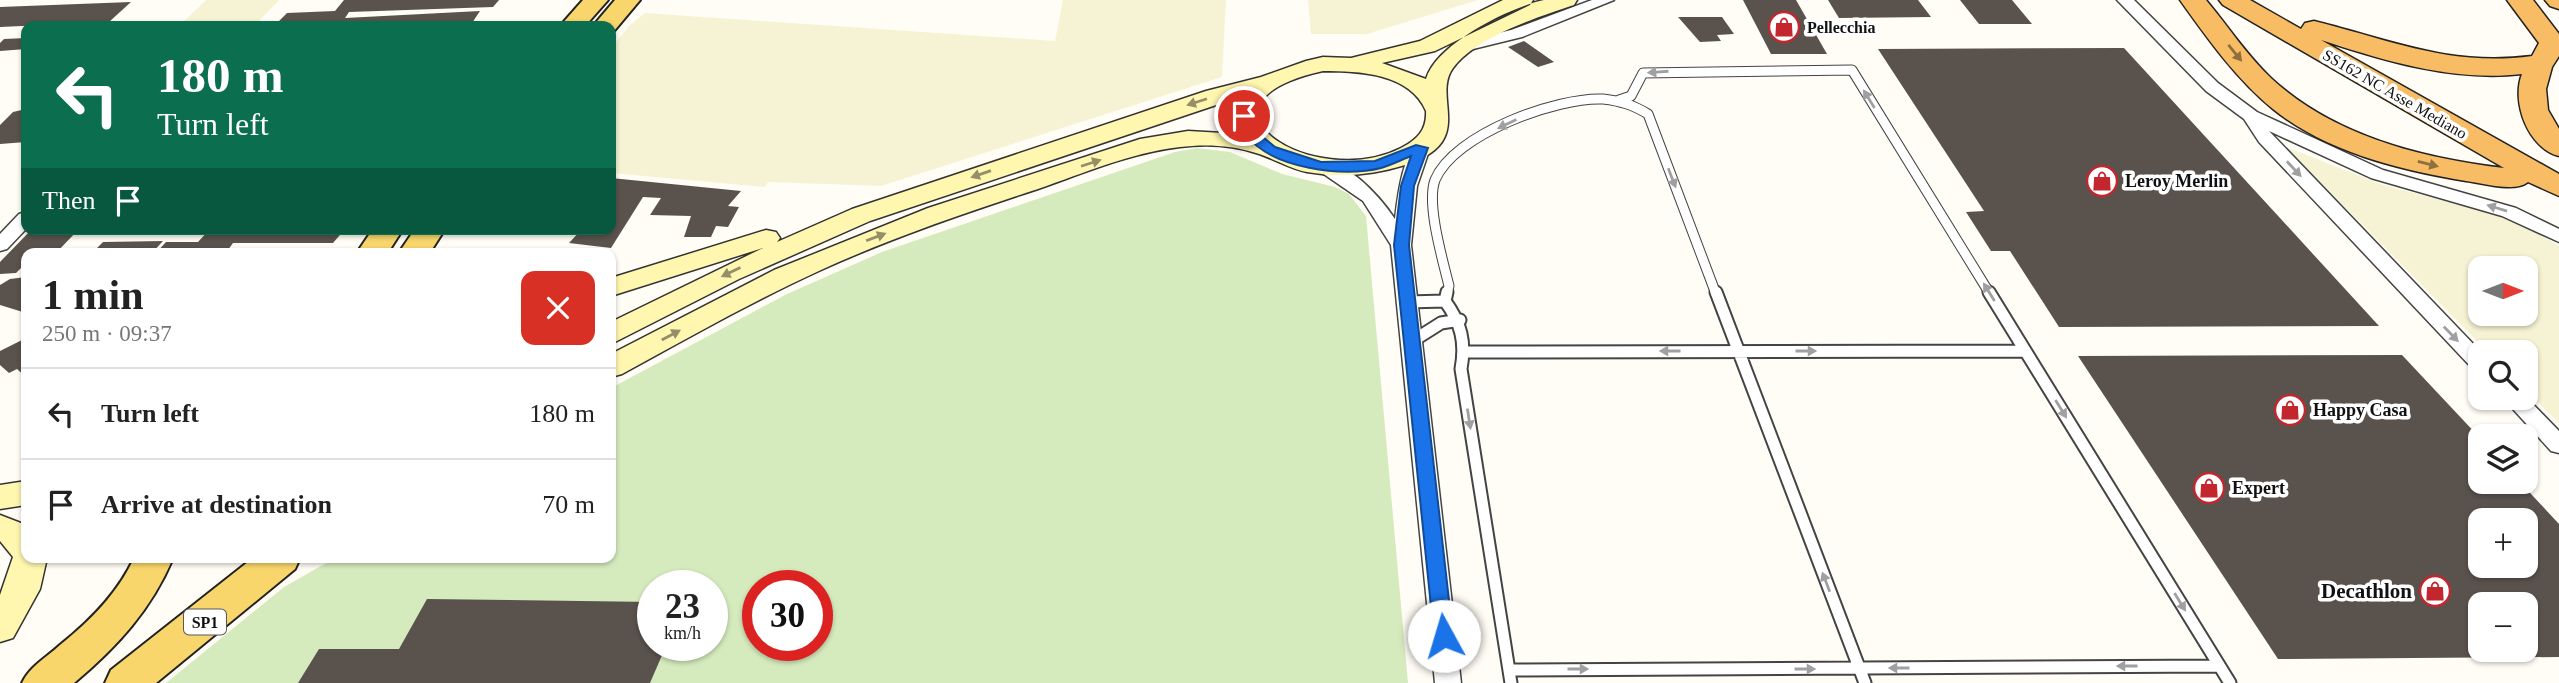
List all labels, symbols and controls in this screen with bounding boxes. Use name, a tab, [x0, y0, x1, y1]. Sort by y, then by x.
shop icon: Pellecchia	[1767, 10, 1801, 44]
place label: Pellecchia	[1807, 19, 1875, 36]
one-way arrow	[2228, 44, 2243, 62]
street label: SS162 NC Asse Mediano	[2320, 46, 2470, 142]
text: 180 m	[157, 48, 284, 103]
icon: left	[42, 49, 133, 140]
one-way arrow	[1647, 67, 1669, 78]
pin	[1214, 86, 1274, 146]
one-way arrow	[1862, 90, 1875, 109]
one-way arrow	[1186, 97, 1207, 108]
icon: arrive	[1225, 97, 1263, 135]
text: Turn left	[157, 106, 269, 142]
one-way arrow	[1497, 118, 1517, 129]
one-way arrow	[1081, 157, 1102, 168]
one-way arrow	[2417, 159, 2439, 170]
one-way arrow	[2286, 160, 2302, 178]
shop icon: Leroy Merlin	[2085, 164, 2119, 198]
one-way arrow	[1667, 167, 1678, 188]
one-way arrow	[970, 169, 991, 180]
place label: Leroy Merlin	[2125, 171, 2228, 191]
icon: arrive	[109, 182, 147, 220]
text: Then	[42, 186, 95, 215]
one-way arrow	[2486, 203, 2507, 213]
one-way arrow	[866, 231, 887, 242]
north arrow	[2468, 256, 2538, 326]
map controls	[2468, 256, 2538, 662]
one-way arrow	[721, 266, 741, 277]
button: close	[521, 271, 595, 345]
text: 1 min	[42, 272, 144, 318]
one-way arrow	[1982, 283, 1995, 302]
text: 250 m · 09:37	[42, 321, 172, 346]
one-way arrow	[2443, 325, 2459, 342]
one-way arrow	[661, 329, 681, 340]
button: search	[2468, 340, 2538, 410]
one-way arrow	[1658, 345, 1680, 357]
one-way arrow	[1795, 345, 1817, 357]
shop icon: Happy Casa	[2273, 393, 2307, 427]
icon: left	[42, 395, 80, 433]
text: Turn left	[101, 399, 199, 428]
text: 180 m	[529, 399, 595, 428]
one-way arrow	[2054, 399, 2067, 418]
place label: Happy Casa	[2313, 400, 2408, 420]
one-way arrow	[1464, 408, 1475, 430]
button: layers	[2468, 424, 2538, 494]
shop icon: Expert	[2192, 471, 2226, 505]
place label: Expert	[2232, 478, 2285, 498]
icon: arrive	[42, 486, 80, 524]
text: Arrive at destination	[101, 490, 332, 519]
text: 70 m	[542, 490, 595, 519]
button: +	[2468, 508, 2538, 578]
speed limit sign: 30	[742, 570, 833, 661]
one-way arrow	[1821, 571, 1832, 592]
shop icon: Decathlon	[2418, 574, 2452, 608]
place label: Decathlon	[2321, 579, 2412, 603]
text: 23	[665, 587, 700, 626]
button: −	[2468, 592, 2538, 662]
one-way arrow	[2174, 593, 2186, 612]
position arrow	[1407, 599, 1481, 673]
road number: SP1	[184, 610, 226, 635]
text: km/h	[664, 623, 701, 643]
one-way arrow	[2115, 661, 2137, 672]
one-way arrow	[1888, 662, 1910, 674]
one-way arrow	[1567, 663, 1589, 675]
one-way arrow	[1794, 663, 1816, 675]

